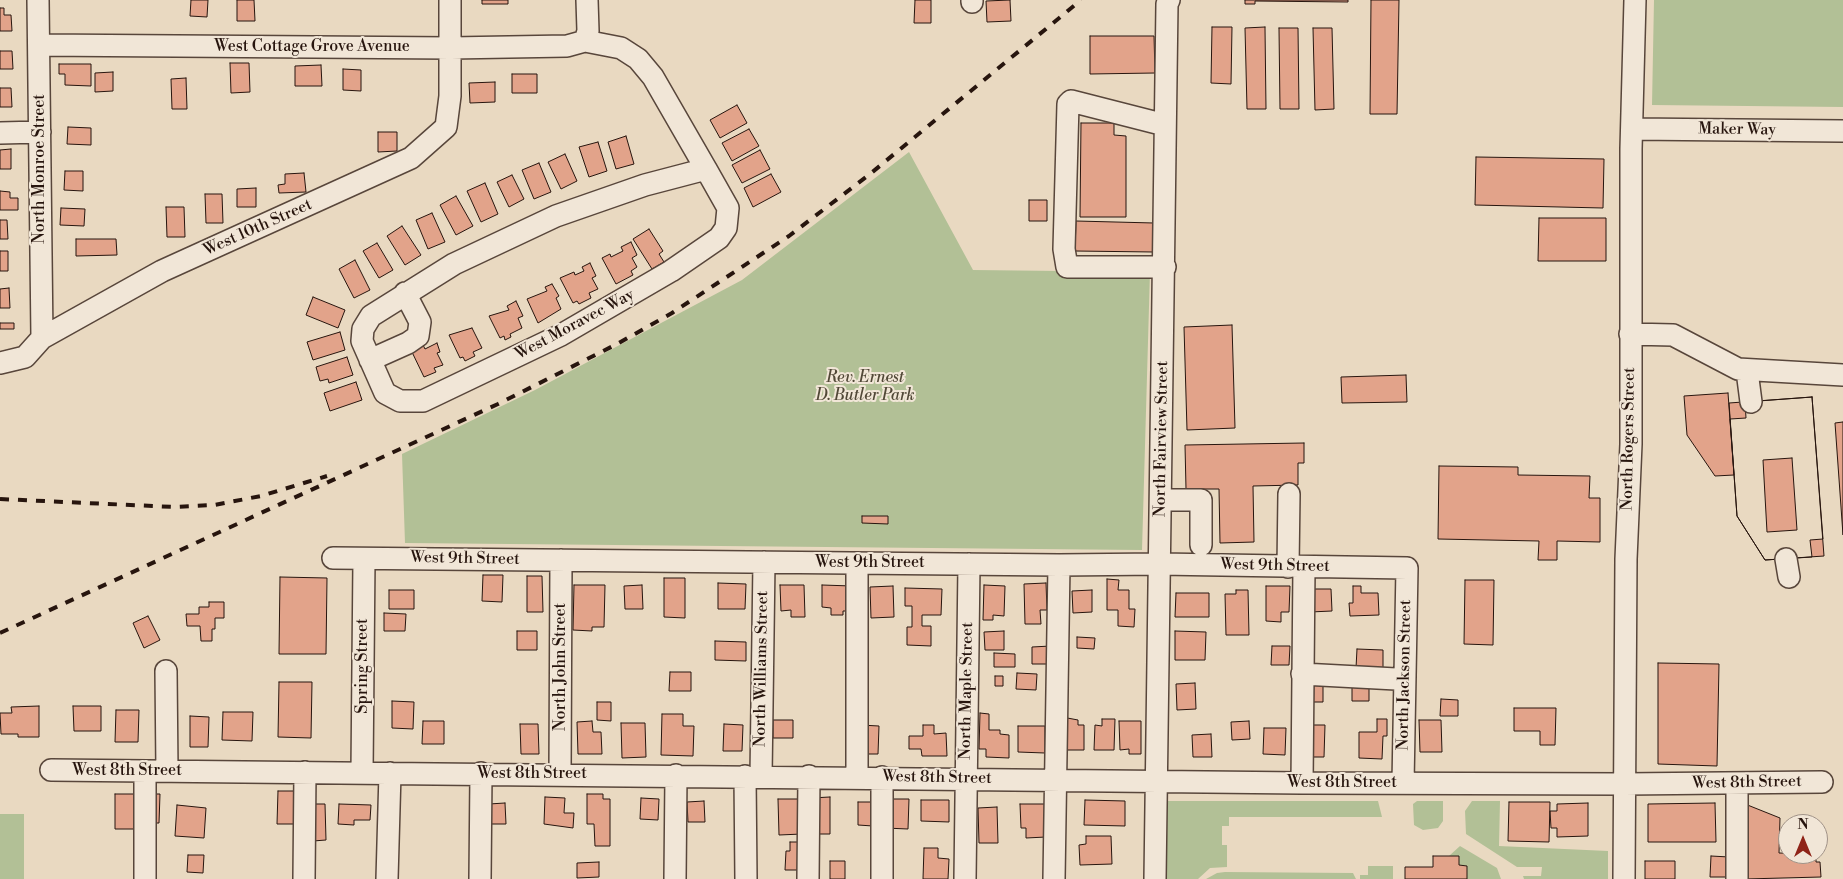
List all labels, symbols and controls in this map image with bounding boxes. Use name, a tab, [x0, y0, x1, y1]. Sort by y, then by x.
street label: West Cottage Grove Avenue	[214, 37, 410, 57]
street label: North Monroe Street	[30, 94, 50, 244]
street label: Maker Way	[1698, 120, 1776, 140]
street label: West 10th Street	[201, 195, 315, 261]
street label: West Moravec Way	[512, 286, 638, 364]
street label: North Fairview Street	[1151, 361, 1173, 517]
street label: North Rogers Street	[1618, 367, 1640, 511]
park label: Rev. Ernest D. Butler Park	[815, 368, 915, 406]
street label: West 9th Street	[410, 548, 520, 570]
street label: West 9th Street	[815, 553, 925, 573]
street label: West 9th Street	[1220, 555, 1330, 577]
street label: North Williams Street	[751, 591, 773, 747]
street label: North Jackson Street	[1394, 599, 1416, 751]
street label: North John Street	[551, 603, 571, 731]
street label: Spring Street	[353, 618, 373, 714]
street label: North Maple Street	[956, 622, 978, 760]
street label: West 8th Street	[72, 761, 182, 781]
street label: West 8th Street	[477, 764, 587, 784]
street label: West 8th Street	[882, 767, 992, 789]
street label: West 8th Street	[1692, 772, 1802, 794]
street label: West 8th Street	[1287, 773, 1397, 793]
north arrow	[1778, 814, 1828, 864]
text: N	[1797, 816, 1809, 834]

